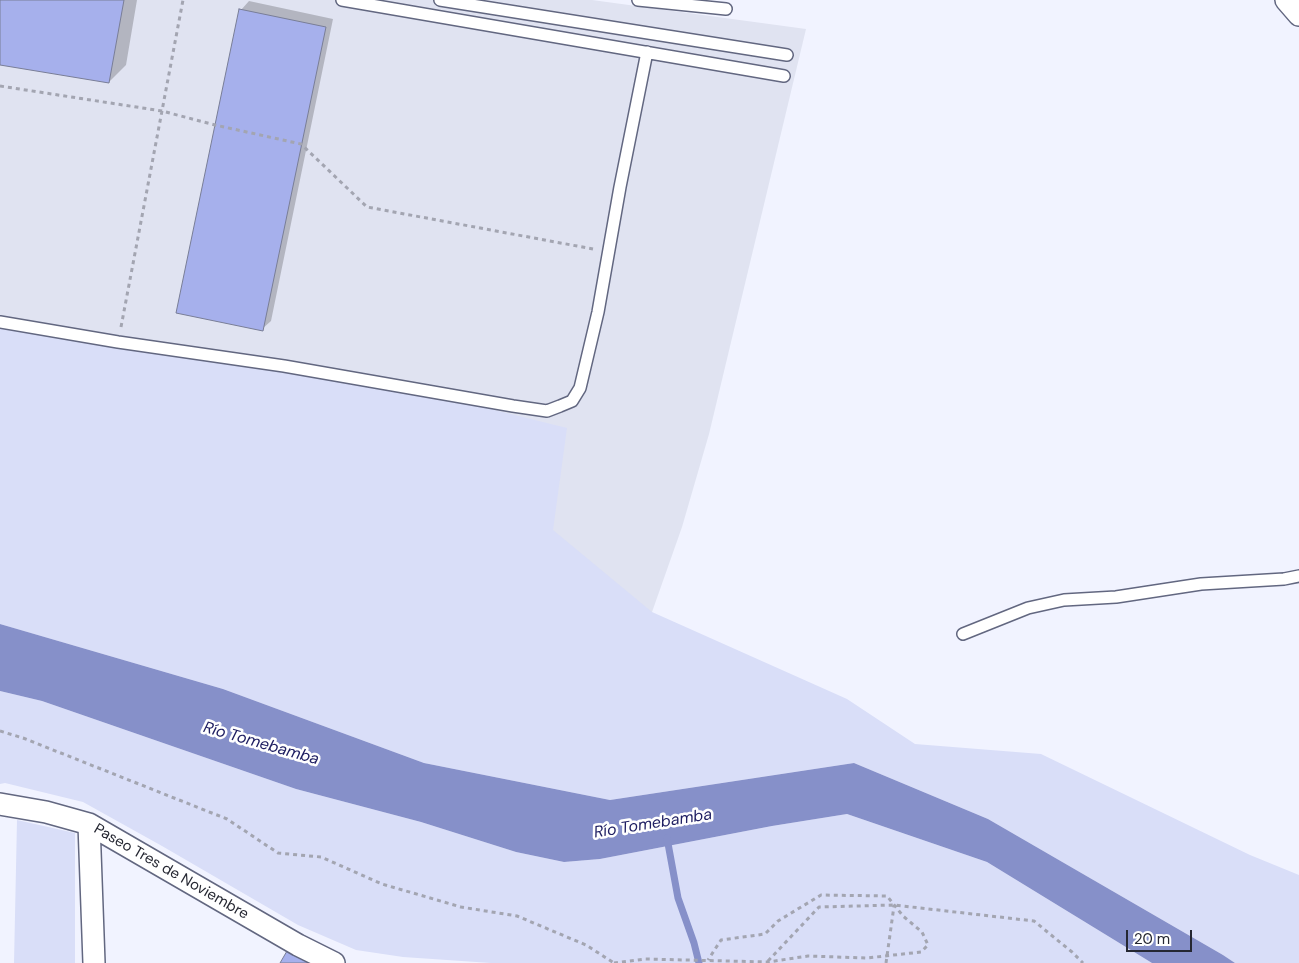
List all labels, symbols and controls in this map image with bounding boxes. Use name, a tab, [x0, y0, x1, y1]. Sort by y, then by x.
water label: Río Tomebamba	[201, 718, 321, 770]
water label: Río Tomebamba	[593, 805, 713, 843]
street label: Paseo Tres de Noviembre	[90, 820, 252, 924]
scale bar	[1129, 920, 1195, 952]
text: 20 m	[1134, 929, 1170, 949]

